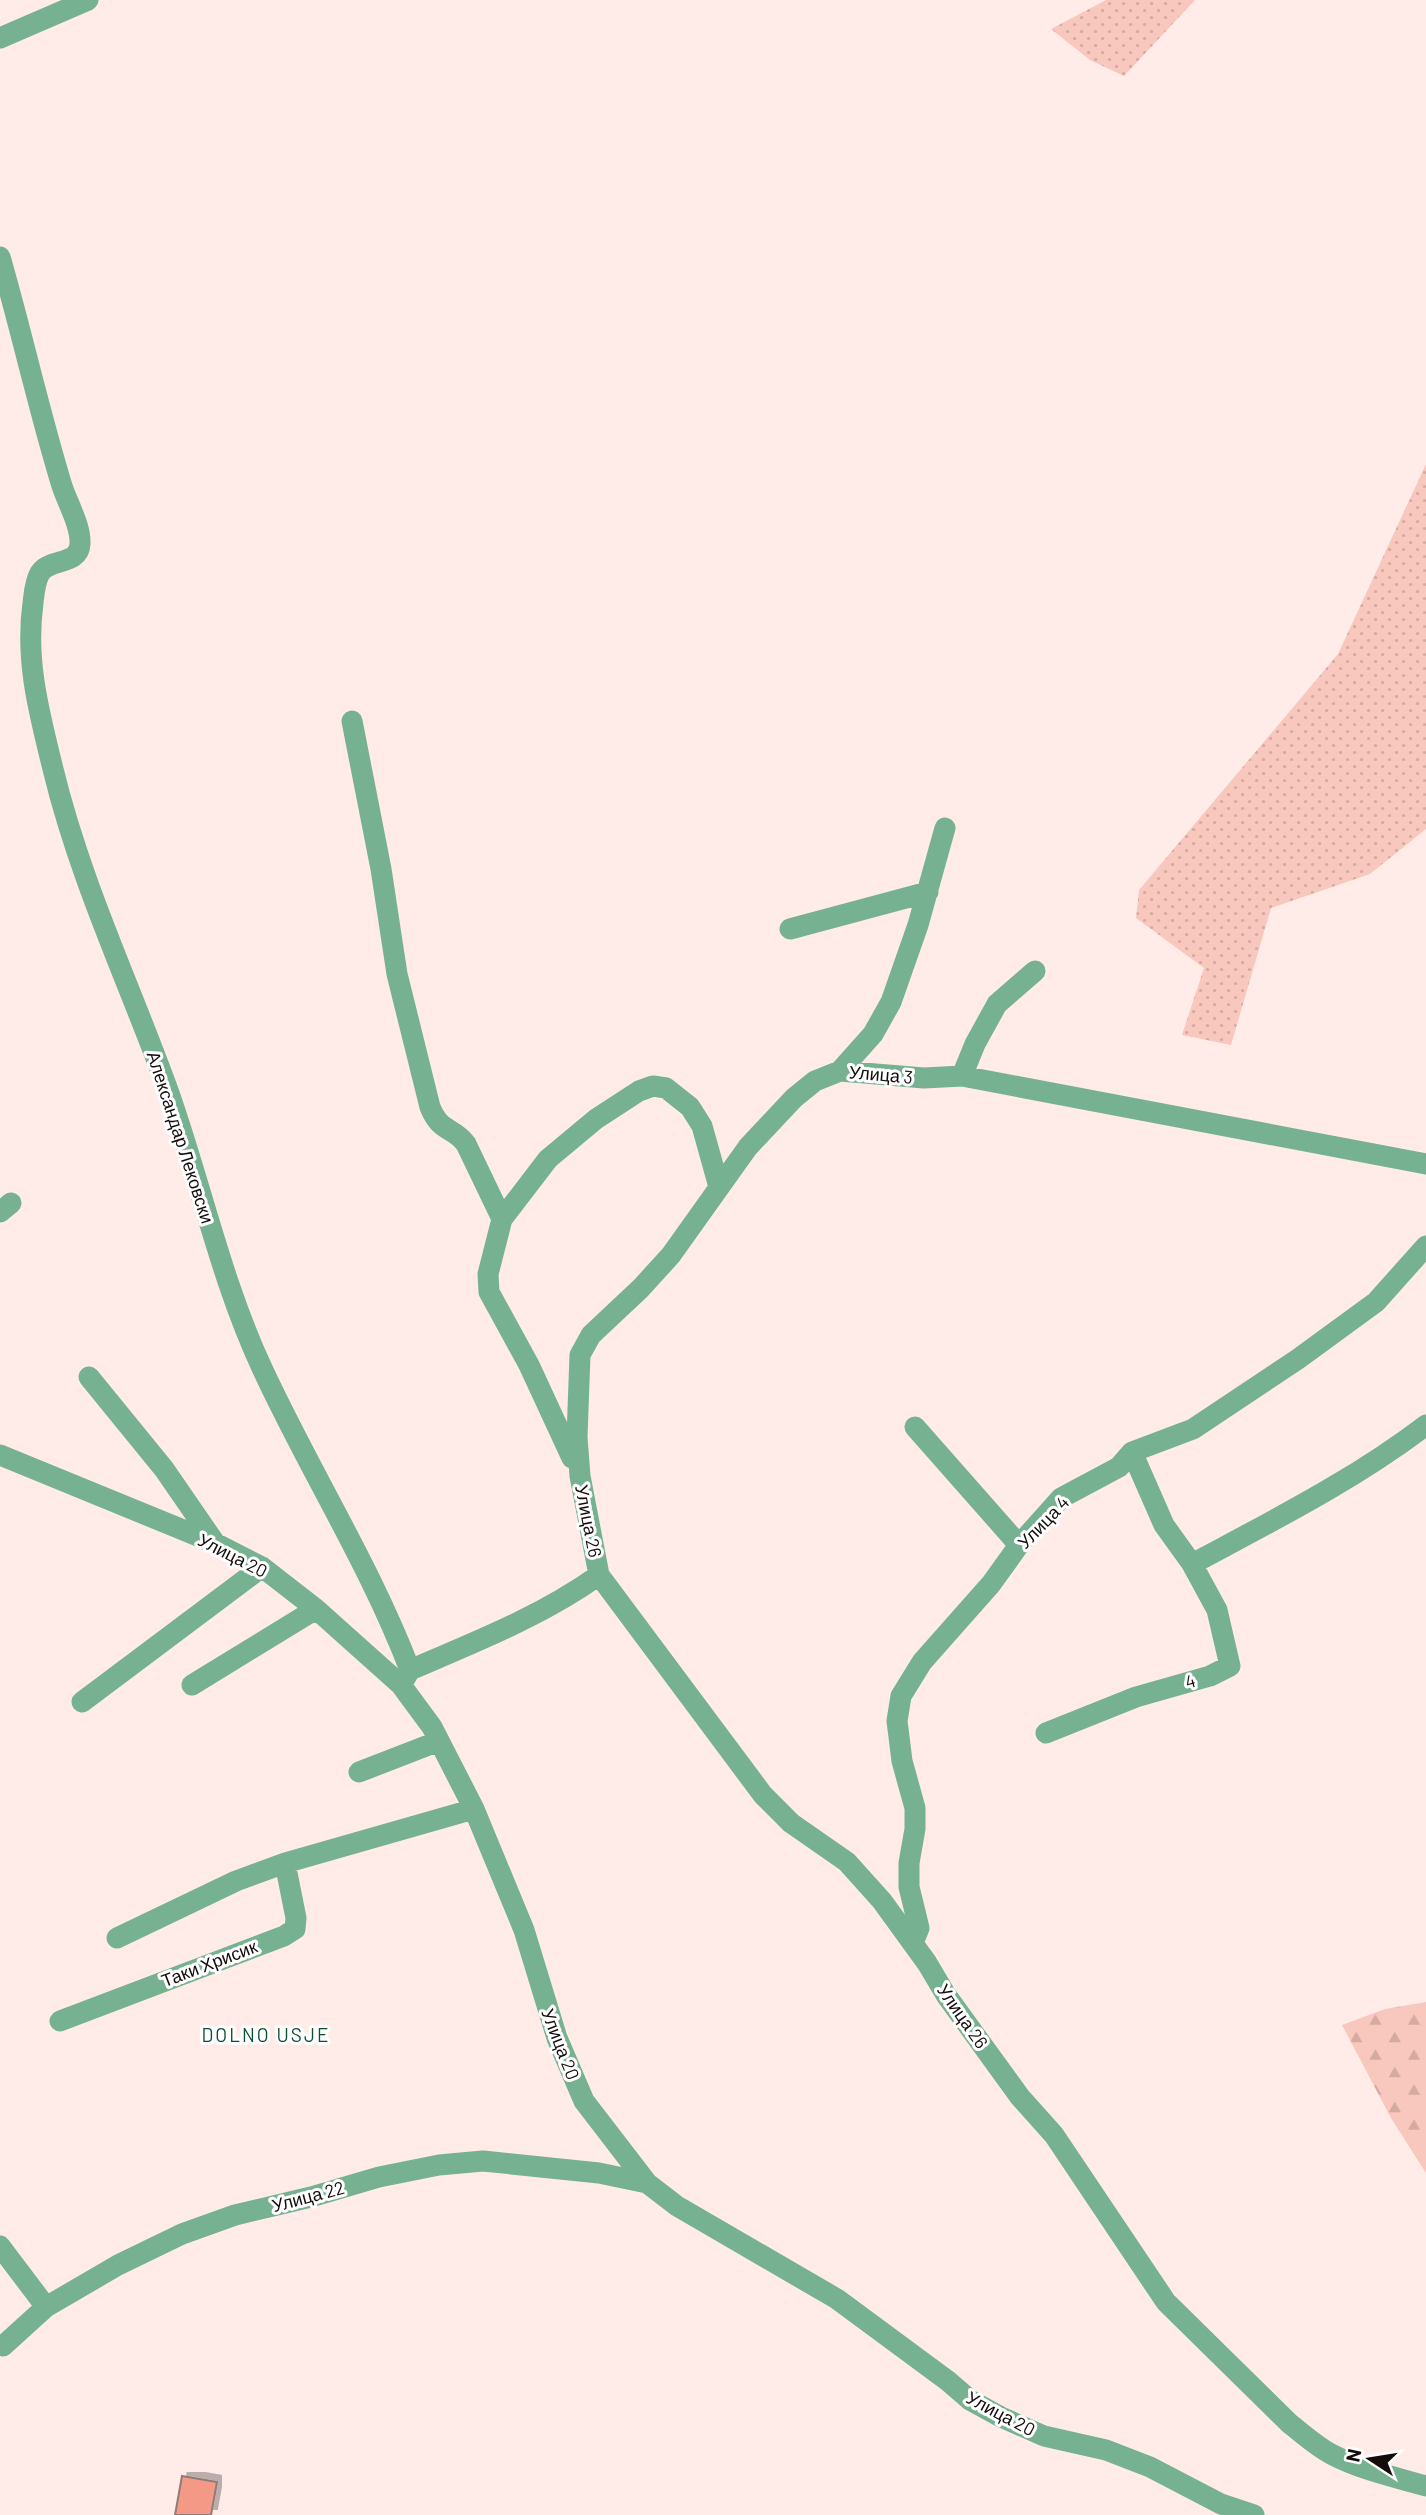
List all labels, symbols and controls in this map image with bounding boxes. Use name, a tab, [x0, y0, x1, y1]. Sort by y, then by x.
street label: Александар Лековски	[143, 1048, 219, 1226]
street label: Улица 3	[848, 1060, 914, 1088]
street label: Улица 26	[571, 1483, 607, 1559]
street label: Улица 4	[1013, 1491, 1073, 1553]
street label: Улица 20	[195, 1528, 271, 1582]
street label: 4	[1182, 1669, 1198, 1693]
street label: Таки Хрисик	[158, 1935, 260, 1991]
street label: Улица 26	[933, 1980, 993, 2052]
street label: Улица 20	[537, 2005, 585, 2083]
district label: DOLNO USJE	[202, 2023, 330, 2046]
street label: Улица 22	[269, 2176, 347, 2216]
street label: Улица 20	[963, 2386, 1039, 2440]
north arrow	[1335, 2424, 1405, 2494]
text: N	[1340, 2447, 1365, 2464]

